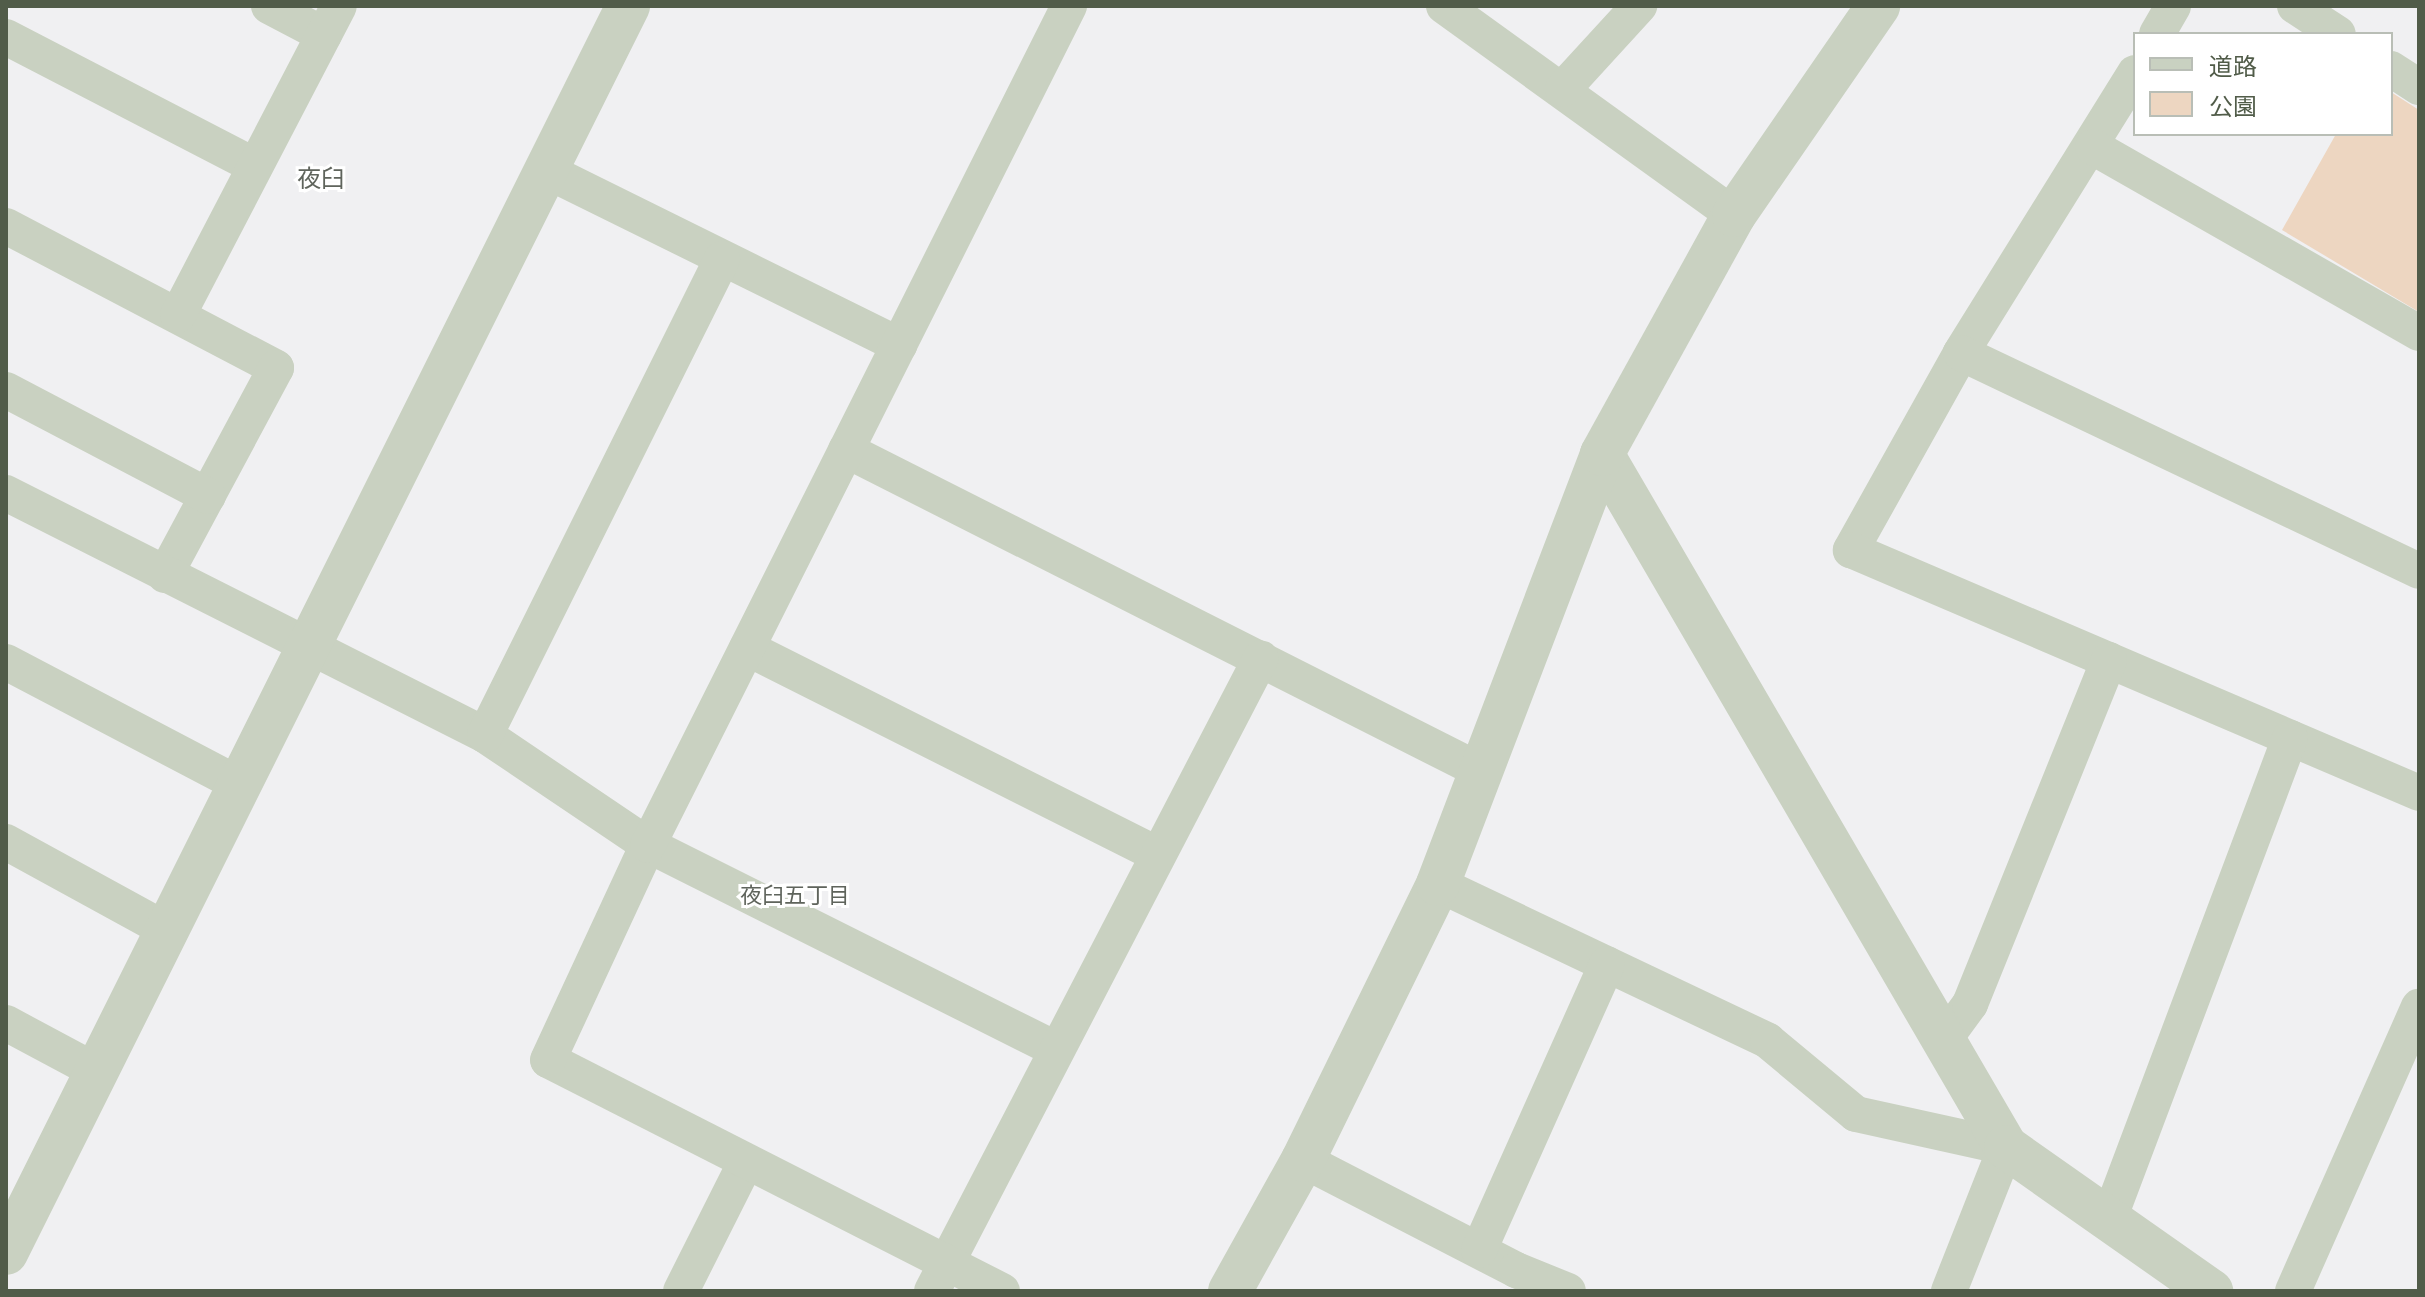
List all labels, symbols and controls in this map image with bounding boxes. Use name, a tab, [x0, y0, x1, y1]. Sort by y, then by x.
legend	[2133, 32, 2393, 136]
text: 道路	[2209, 51, 2257, 81]
text: 公園	[2209, 91, 2257, 121]
district label: 夜臼	[297, 165, 345, 193]
district label: 夜臼五丁目	[740, 883, 850, 909]

